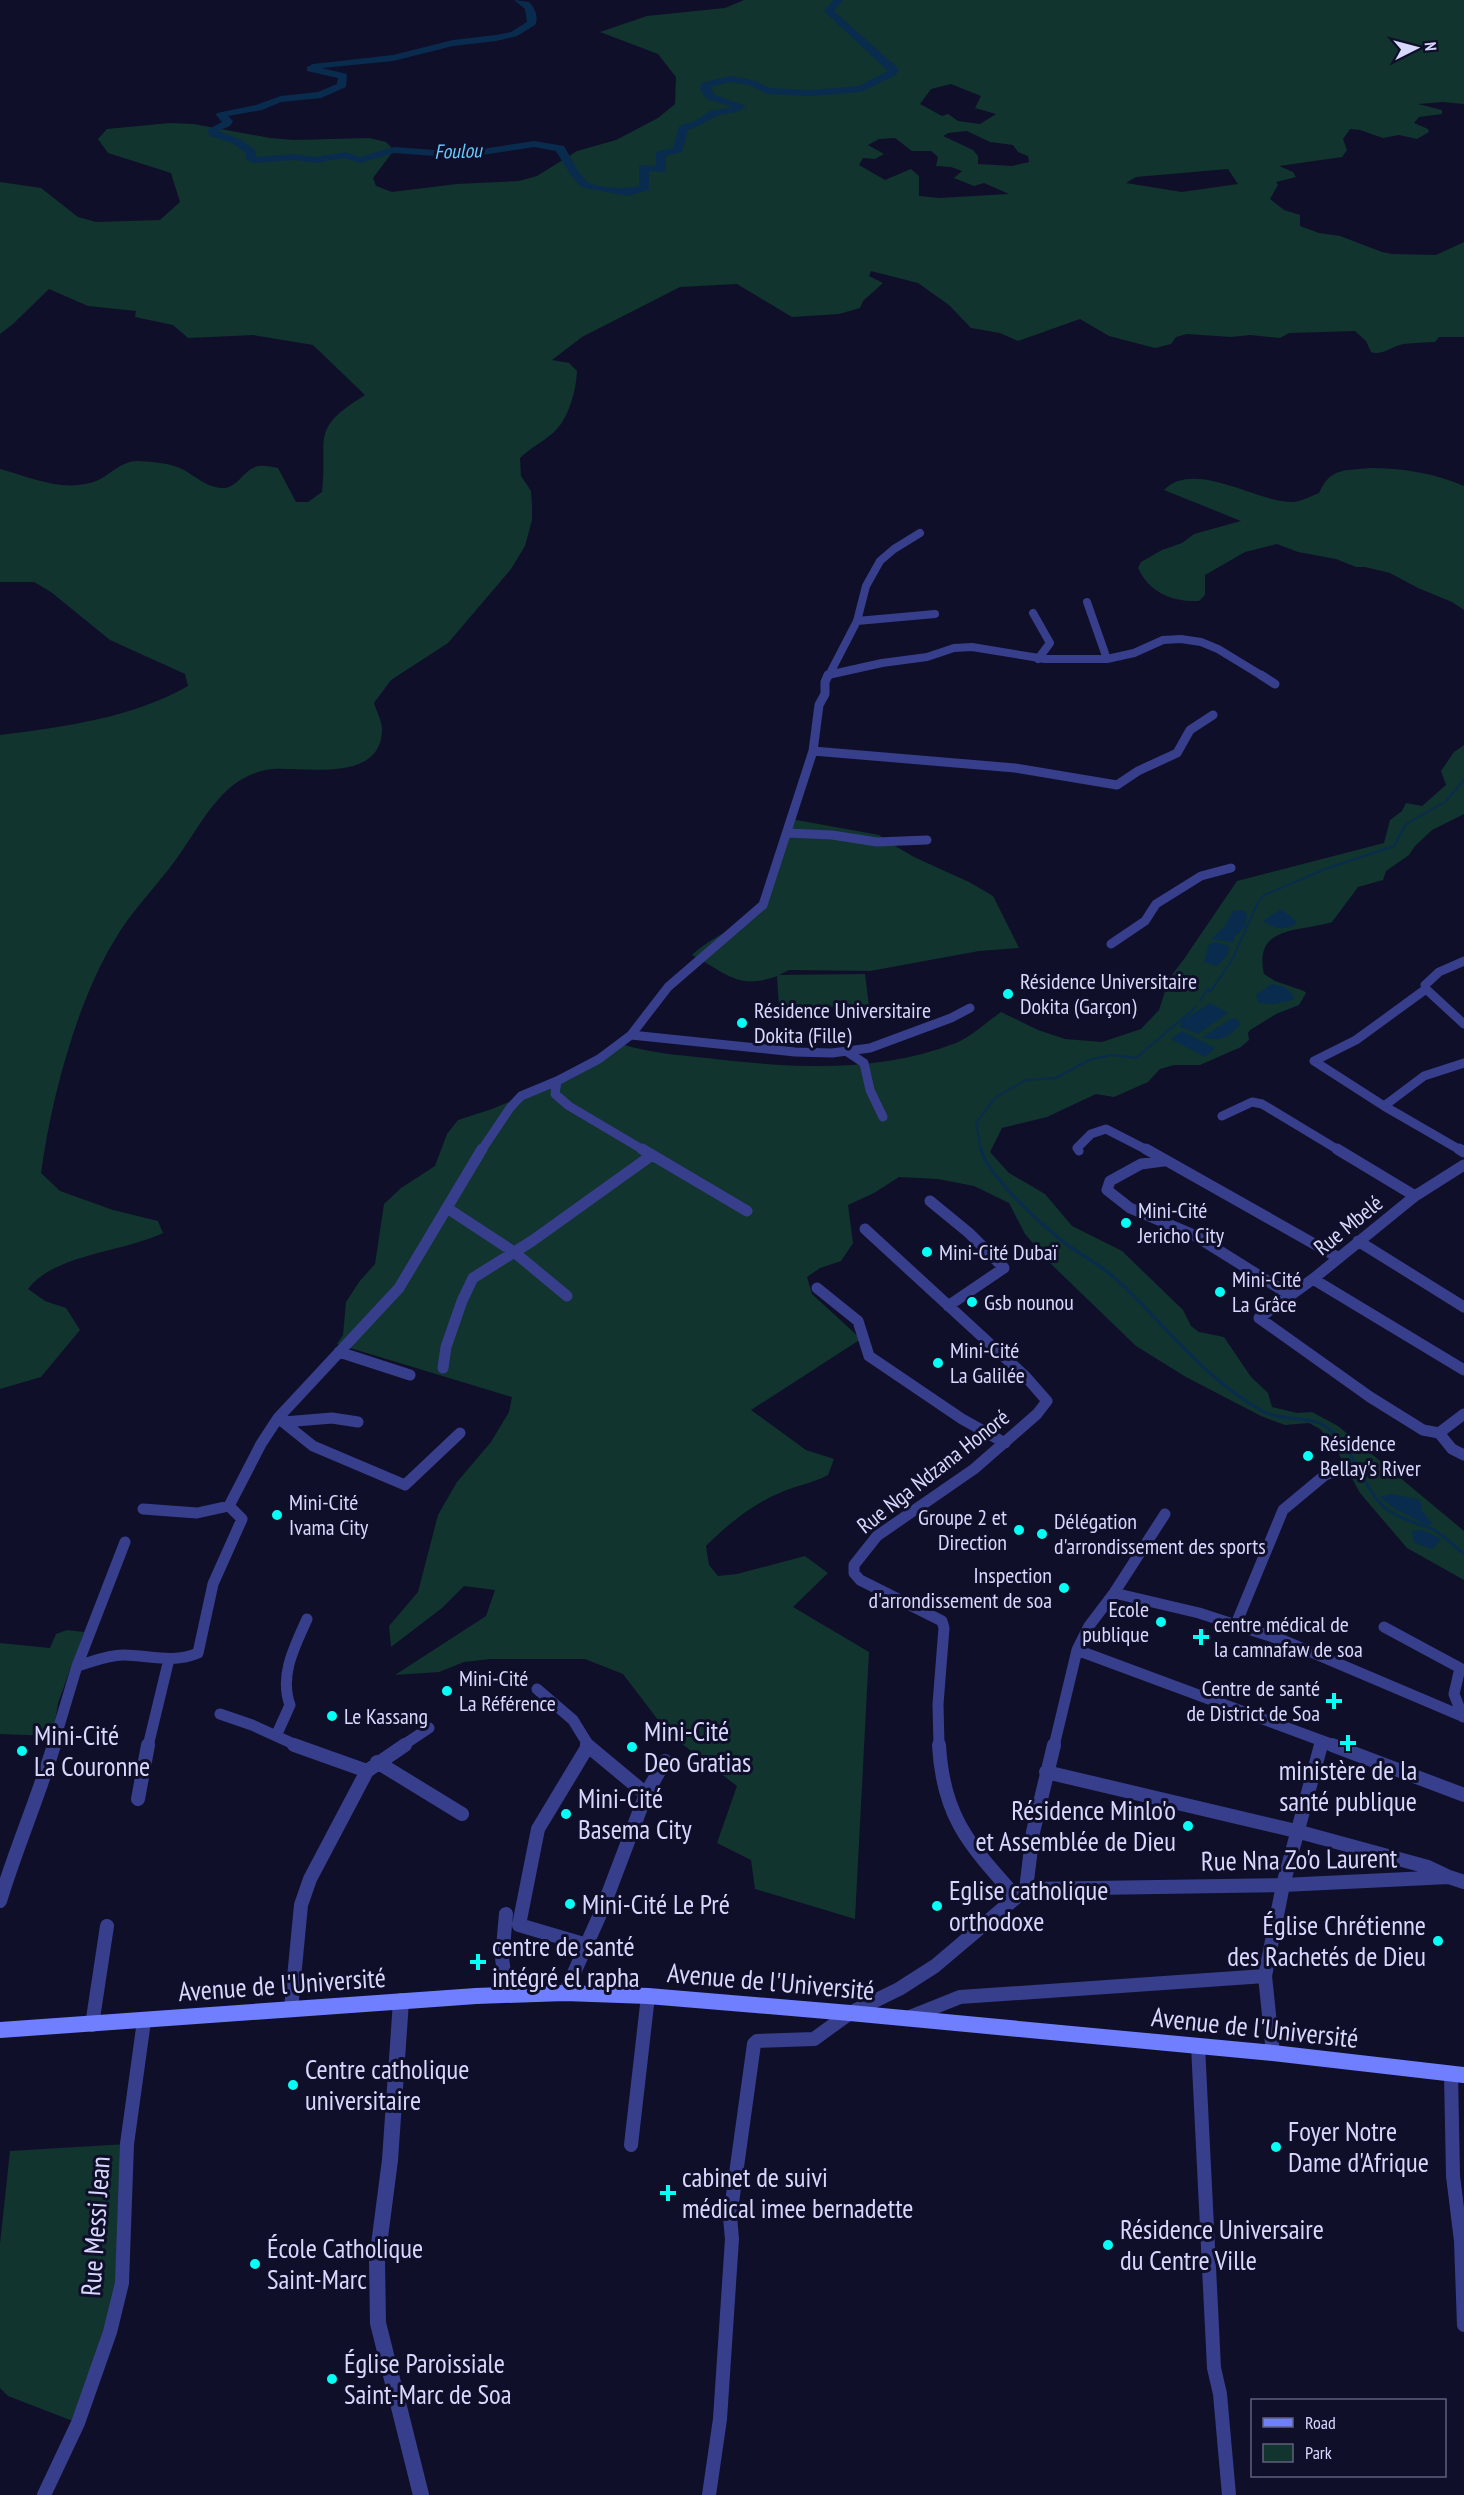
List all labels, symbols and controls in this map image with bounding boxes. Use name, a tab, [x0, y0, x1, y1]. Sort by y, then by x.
north arrow	[1386, 18, 1446, 78]
text: N	[1421, 41, 1441, 52]
water label: Foulou	[434, 137, 484, 165]
place label: Résidence Universitaire Dokita (Garçon)	[1020, 967, 1197, 1020]
marker: Résidence Universitaire Dokita (Garçon)	[1001, 987, 1015, 1001]
place label: Résidence Universitaire Dokita (Fille)	[754, 996, 931, 1049]
marker: Résidence Universitaire Dokita (Fille)	[735, 1016, 749, 1030]
street label: Rue Mbelé	[1308, 1189, 1388, 1261]
place label: Mini-Cité Jericho City	[1137, 1196, 1225, 1249]
marker: Mini-Cité Jericho City	[1119, 1216, 1133, 1230]
place label: Mini-Cité Dubaï	[939, 1238, 1059, 1266]
marker: Mini-Cité Dubaï	[920, 1245, 934, 1259]
place label: Mini-Cité La Grâce	[1232, 1265, 1301, 1318]
marker: Mini-Cité La Grâce	[1213, 1285, 1227, 1299]
place label: Gsb nounou	[984, 1288, 1074, 1316]
marker: Gsb nounou	[965, 1295, 979, 1309]
place label: Mini-Cité La Galilée	[950, 1336, 1025, 1389]
marker: Mini-Cité La Galilée	[931, 1356, 945, 1370]
street label: Rue Nga Ndzana Honoré	[851, 1403, 1015, 1539]
place label: Résidence Bellay's River	[1320, 1429, 1421, 1482]
marker: Résidence Bellay's River	[1301, 1449, 1315, 1463]
place label: Mini-Cité Ivama City	[289, 1488, 369, 1541]
place label: Groupe 2 et Direction	[918, 1503, 1007, 1556]
place label: Délégation d'arrondissement des sports	[1054, 1507, 1266, 1560]
marker: Mini-Cité Ivama City	[270, 1508, 284, 1522]
marker: Groupe 2 et Direction	[1012, 1523, 1026, 1537]
marker: Délégation d'arrondissement des sports	[1035, 1527, 1049, 1541]
place label: Inspection d'arrondissement de soa	[869, 1561, 1052, 1614]
marker: Inspection d'arrondissement de soa	[1057, 1581, 1071, 1595]
place label: Ecole publique	[1082, 1595, 1149, 1648]
place label: centre médical de la camnafaw de soa	[1214, 1610, 1363, 1663]
marker: Ecole publique	[1154, 1615, 1168, 1629]
marker: centre médical de la camnafaw de soa	[1192, 1628, 1210, 1646]
place label: Mini-Cité La Référence	[459, 1664, 556, 1717]
place label: Centre de santé de District de Soa	[1187, 1674, 1320, 1727]
marker: Mini-Cité La Référence	[440, 1684, 454, 1698]
marker: Centre de santé de District de Soa	[1325, 1692, 1343, 1710]
place label: Le Kassang	[344, 1702, 428, 1730]
marker: Le Kassang	[325, 1709, 339, 1723]
place label: Mini-Cité Deo Gratias	[644, 1714, 751, 1779]
place label: Mini-Cité La Couronne	[34, 1718, 150, 1783]
marker: ministère de la santé publique	[1339, 1734, 1357, 1752]
marker: Mini-Cité Deo Gratias	[625, 1740, 639, 1754]
marker: Mini-Cité La Couronne	[15, 1744, 29, 1758]
place label: ministère de la santé publique	[1279, 1753, 1417, 1818]
place label: Mini-Cité Basema City	[578, 1781, 692, 1846]
place label: Résidence Minlo'o et Assemblée de Dieu	[975, 1793, 1176, 1858]
marker: Mini-Cité Basema City	[559, 1807, 573, 1821]
marker: Résidence Minlo'o et Assemblée de Dieu	[1181, 1819, 1195, 1833]
street label: Rue Nna Zo'o Laurent	[1200, 1840, 1398, 1878]
place label: Eglise catholique orthodoxe	[949, 1873, 1108, 1938]
place label: Mini-Cité Le Pré	[582, 1887, 730, 1921]
marker: Mini-Cité Le Pré	[563, 1897, 577, 1911]
marker: Eglise catholique orthodoxe	[930, 1899, 944, 1913]
place label: Église Chrétienne des Rachetés de Dieu	[1227, 1908, 1426, 1973]
place label: centre de santé intégré el rapha	[492, 1929, 640, 1994]
marker: Église Chrétienne des Rachetés de Dieu	[1431, 1934, 1445, 1948]
marker: centre de santé intégré el rapha	[469, 1953, 487, 1971]
street label: Avenue de l'Université	[666, 1955, 876, 2007]
street label: Avenue de l'Université	[177, 1960, 387, 2008]
street label: Avenue de l'Université	[1150, 1999, 1360, 2055]
place label: Centre catholique universitaire	[305, 2052, 469, 2117]
marker: Centre catholique universitaire	[286, 2078, 300, 2092]
place label: Foyer Notre Dame d'Afrique	[1288, 2114, 1429, 2179]
marker: Foyer Notre Dame d'Afrique	[1269, 2140, 1283, 2154]
street label: Rue Messi Jean	[73, 2155, 117, 2297]
place label: cabinet de suivi médical imee bernadette	[682, 2160, 914, 2225]
marker: cabinet de suivi médical imee bernadette	[659, 2184, 677, 2202]
place label: Résidence Universaire du Centre Ville	[1120, 2212, 1324, 2277]
place label: École Catholique Saint-Marc	[267, 2231, 423, 2296]
marker: Résidence Universaire du Centre Ville	[1101, 2238, 1115, 2252]
marker: École Catholique Saint-Marc	[248, 2257, 262, 2271]
place label: Église Paroissiale Saint-Marc de Soa	[344, 2346, 512, 2411]
marker: Église Paroissiale Saint-Marc de Soa	[325, 2372, 339, 2386]
legend	[1251, 2399, 1446, 2477]
text: Road	[1305, 2411, 1336, 2434]
text: Park	[1305, 2441, 1332, 2464]

